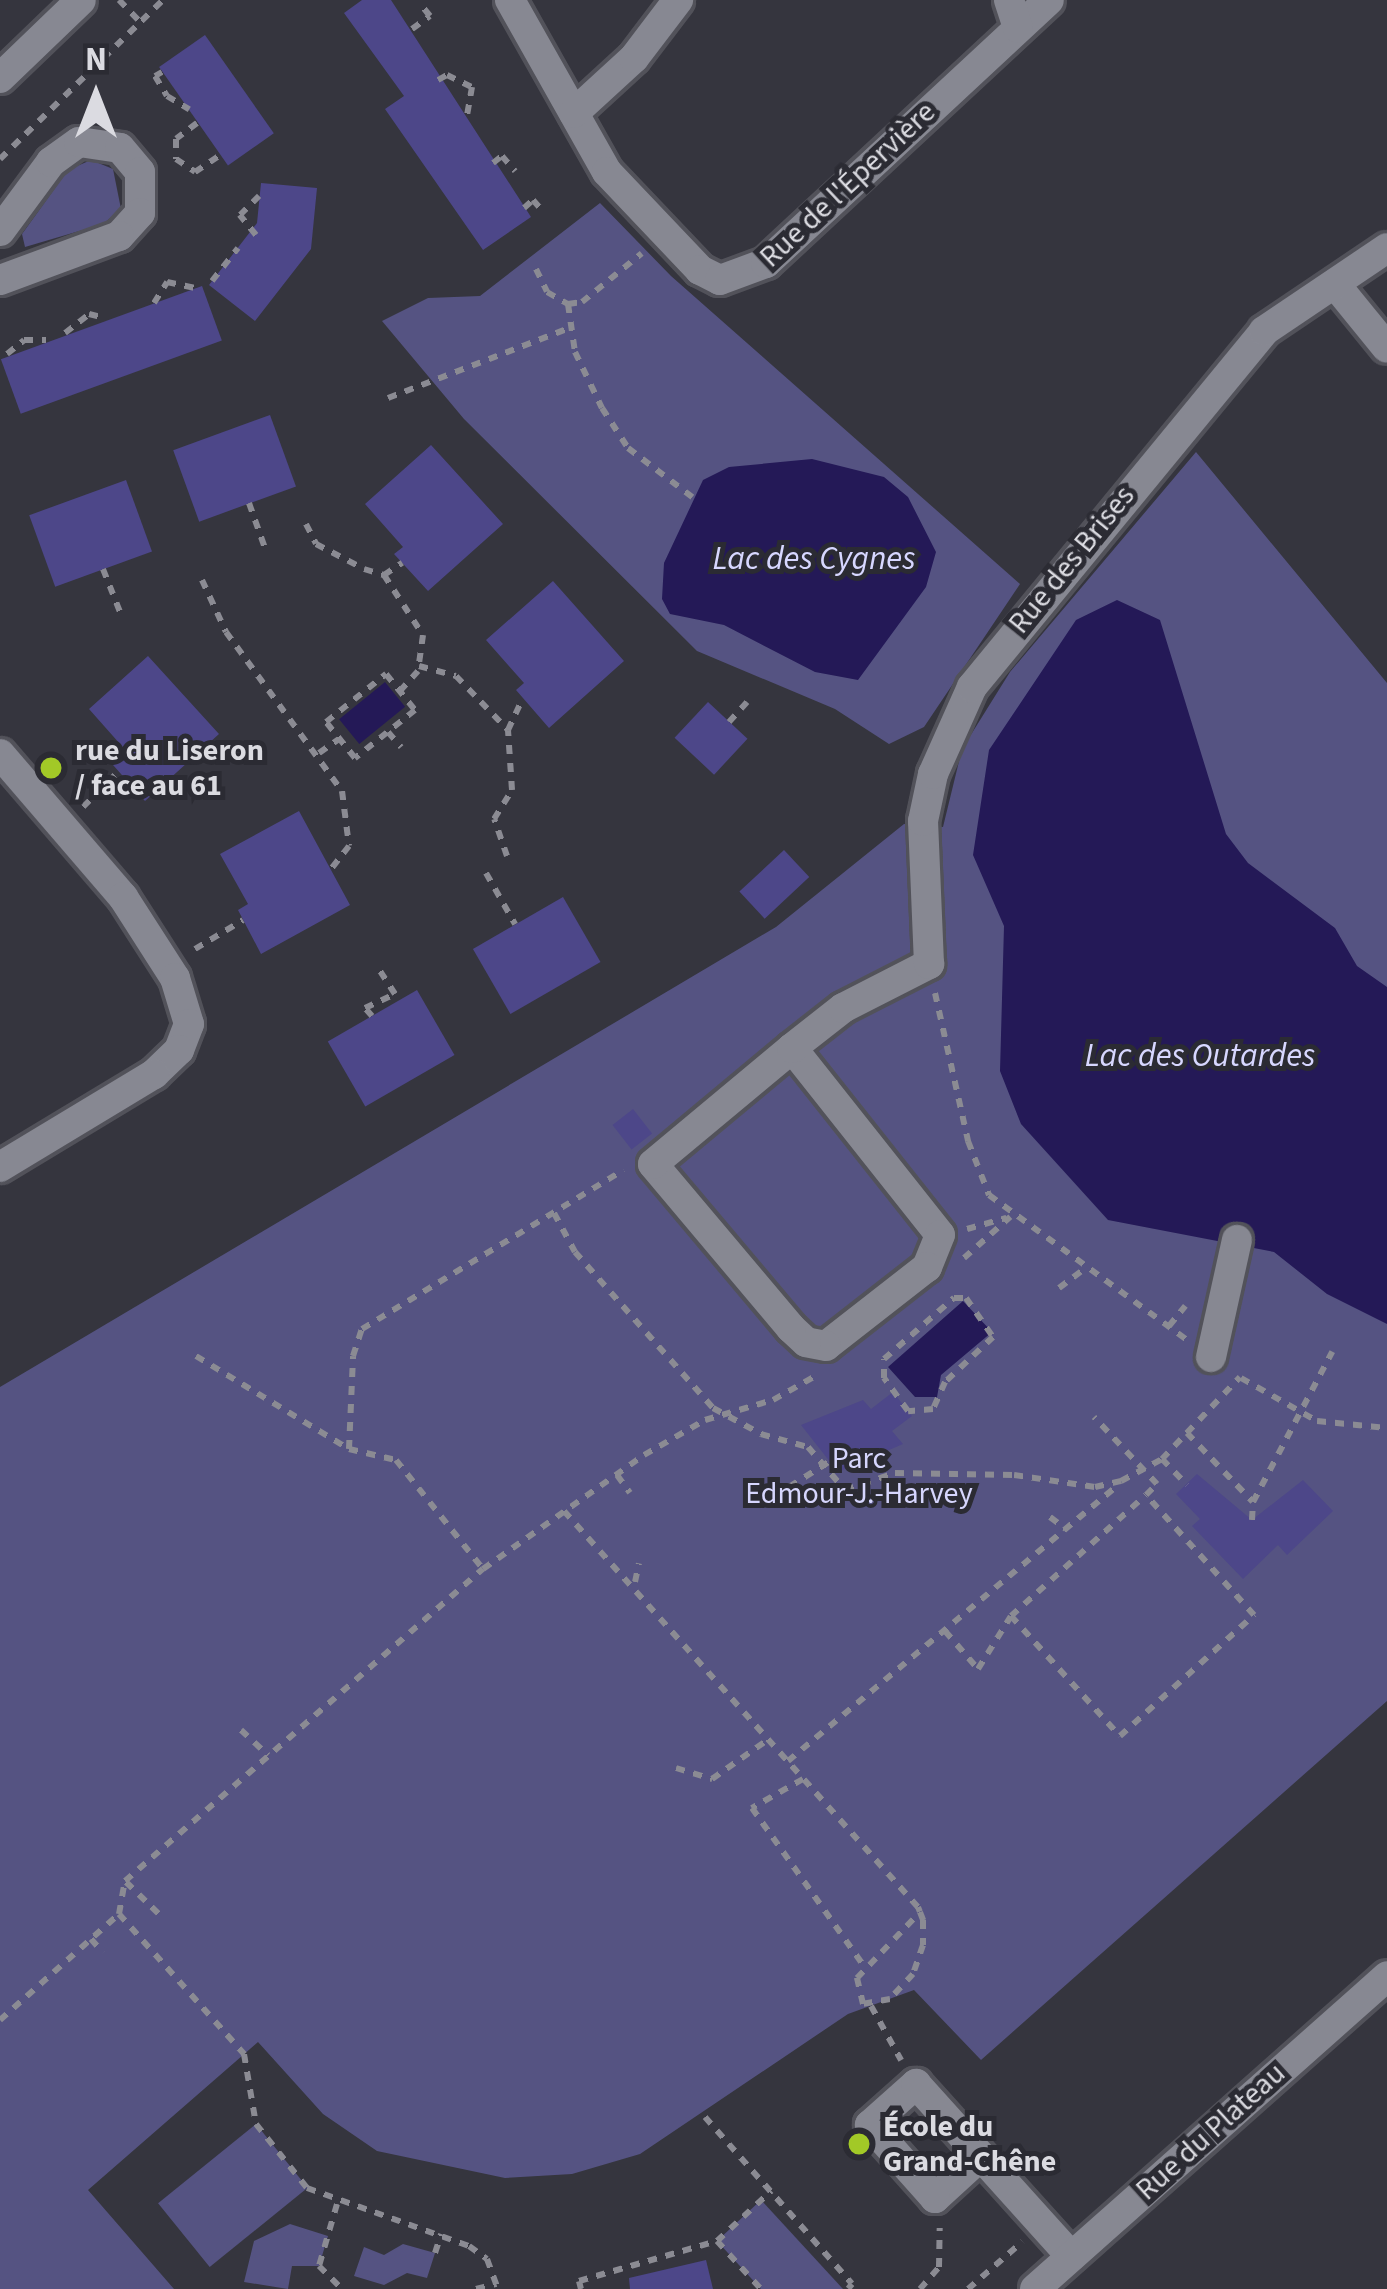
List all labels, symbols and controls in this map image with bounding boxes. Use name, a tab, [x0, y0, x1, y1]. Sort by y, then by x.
north arrow	[36, 36, 156, 156]
text: N	[85, 36, 107, 83]
street label: Rue de l'Épervière	[753, 95, 943, 275]
street label: Rue des Brises	[1001, 479, 1143, 641]
water label: Lac des Cygnes	[713, 539, 915, 579]
place label: rue du Liseron / face au 61	[75, 733, 264, 804]
marker: rue du Liseron / face au 61	[38, 755, 64, 781]
water label: Lac des Outardes	[1085, 1036, 1315, 1076]
park label: Parc Edmour-J.-Harvey	[745, 1441, 973, 1512]
street label: Rue du Plateau	[1129, 2056, 1293, 2208]
place label: École du Grand-Chêne	[883, 2109, 1056, 2180]
marker: École du Grand-Chêne	[846, 2131, 872, 2157]

